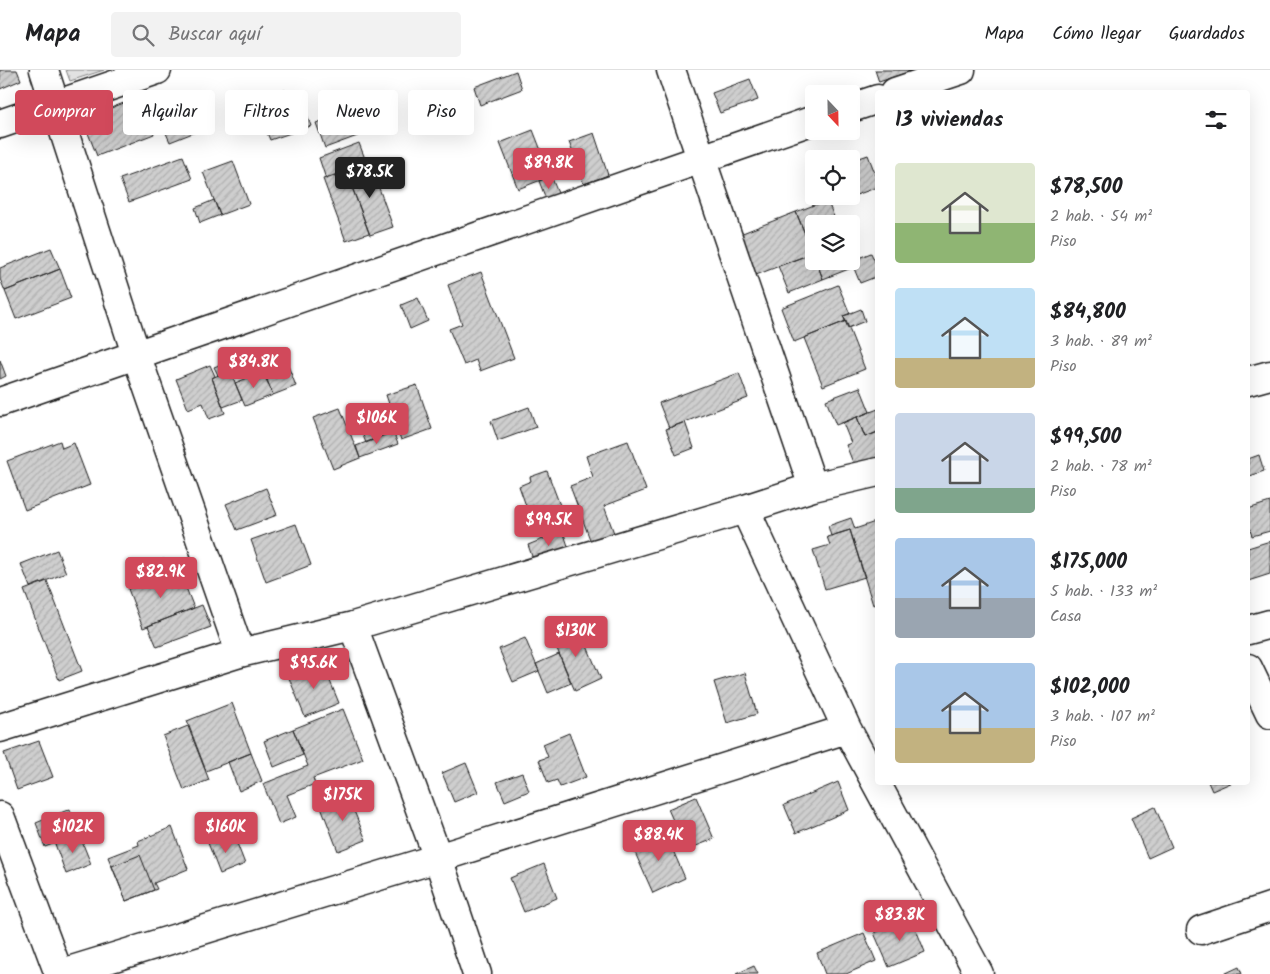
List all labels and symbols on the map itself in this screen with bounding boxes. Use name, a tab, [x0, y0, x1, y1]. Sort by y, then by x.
north arrow	[805, 85, 860, 140]
pin: $89.8K	[508, 148, 590, 190]
pin: $78.5K	[329, 156, 411, 199]
pin: $84.8K	[213, 346, 295, 389]
pin: $106K	[342, 402, 412, 445]
pin: $99.5K	[508, 504, 590, 547]
pin: $82.9K	[120, 556, 202, 599]
pin: $130K	[541, 616, 611, 658]
pin: $95.6K	[273, 648, 355, 690]
pin: $175K	[308, 780, 378, 822]
pin: $102K	[38, 812, 108, 854]
pin: $160K	[191, 812, 261, 854]
pin: $88.4K	[618, 820, 700, 862]
pin: $83.8K	[859, 900, 941, 942]

